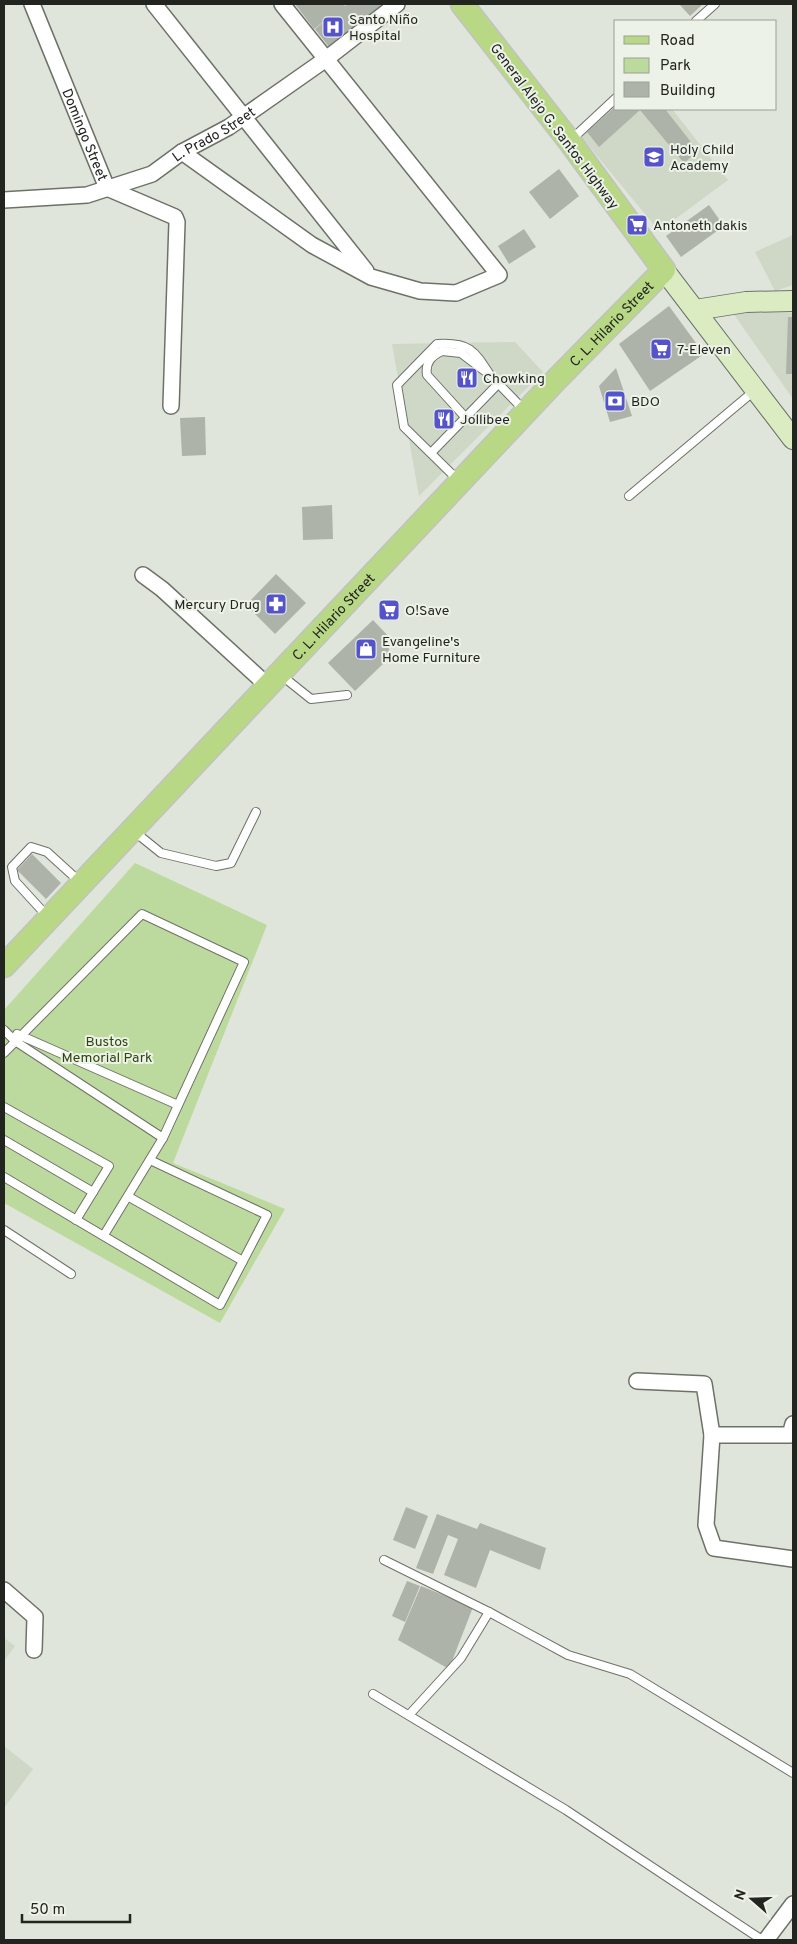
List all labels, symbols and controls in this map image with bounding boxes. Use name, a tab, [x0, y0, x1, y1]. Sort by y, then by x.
place label: Santo Niño Hospital	[349, 12, 418, 45]
hospital icon: Santo Niño Hospital	[321, 15, 345, 39]
legend	[614, 20, 777, 110]
text: Road	[660, 32, 695, 51]
street label: General Alejo G. Santos Highway	[486, 41, 622, 213]
text: Park	[660, 57, 691, 76]
text: Building	[660, 82, 715, 101]
street label: Domingo Street	[57, 86, 110, 184]
street label: L. Prado Street	[169, 104, 259, 166]
place label: Holy Child Academy	[670, 142, 734, 175]
school or university icon: Holy Child Academy	[642, 145, 666, 169]
supermarket icon: Antoneth dakis	[625, 213, 649, 237]
place label: Antoneth dakis	[653, 218, 748, 235]
street label: C. L. Hilario Street	[567, 278, 658, 371]
supermarket icon: 7-Eleven	[649, 337, 673, 361]
place label: 7-Eleven	[677, 342, 731, 359]
restaurant icon: Chowking	[455, 366, 479, 390]
place label: Chowking	[483, 371, 545, 388]
bank icon: BDO	[603, 389, 627, 413]
place label: BDO	[631, 394, 660, 411]
restaurant icon: Jollibee	[432, 407, 456, 431]
place label: Jollibee	[460, 412, 510, 429]
street label: C. L. Hilario Street	[289, 571, 379, 665]
pharmacy icon: Mercury Drug	[264, 592, 288, 616]
place label: Mercury Drug	[174, 597, 260, 614]
supermarket icon: O!Save	[377, 598, 401, 622]
place label: O!Save	[405, 603, 449, 620]
place label: Evangeline's Home Furniture	[382, 634, 480, 667]
shop icon: Evangeline's Home Furniture	[354, 637, 378, 661]
park label: Bustos Memorial Park	[62, 1034, 152, 1067]
north arrow	[727, 1874, 777, 1924]
text: N	[731, 1887, 751, 1903]
scale bar	[22, 1892, 130, 1924]
text: 50 m	[30, 1901, 65, 1920]

